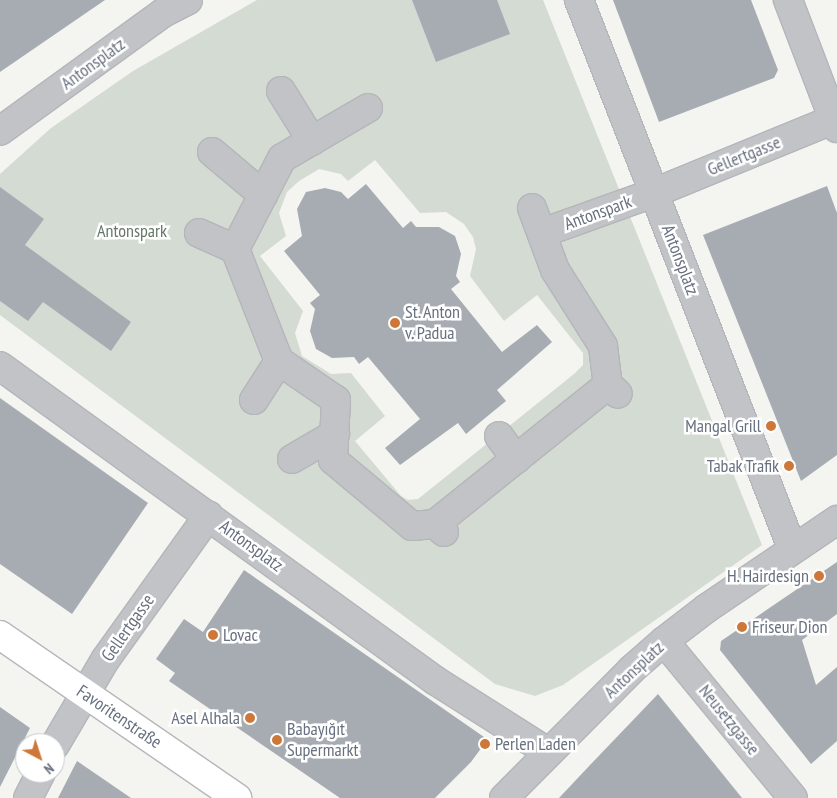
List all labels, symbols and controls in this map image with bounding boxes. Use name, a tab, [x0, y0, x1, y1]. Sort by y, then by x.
street label: Antonsplatz	[57, 34, 129, 94]
street label: Gellertgasse	[704, 132, 784, 180]
street label: Antonspark	[561, 191, 635, 235]
park label: Antonspark	[97, 220, 167, 242]
street label: Antonsplatz	[657, 222, 703, 298]
place label: St. Anton v. Padua	[405, 302, 462, 344]
marker: St. Anton v. Padua	[389, 317, 401, 329]
place label: Mangal Grill	[685, 415, 761, 437]
marker: Mangal Grill	[765, 420, 777, 432]
place label: Tabak Trafik	[706, 455, 779, 477]
marker: Tabak Trafik	[783, 460, 795, 472]
street label: Antonsplatz	[215, 516, 287, 576]
place label: H. Hairdesign	[726, 565, 809, 587]
marker: H. Hairdesign	[813, 570, 825, 582]
street label: Gellertgasse	[97, 590, 159, 666]
place label: Friseur Dion	[752, 616, 827, 638]
marker: Friseur Dion	[736, 621, 748, 633]
place label: Lovac	[223, 624, 258, 646]
marker: Lovac	[207, 629, 219, 641]
street label: Antonsplatz	[600, 637, 668, 703]
street label: Neusetzgasse	[694, 680, 764, 760]
street label: Favoritenstraße	[72, 681, 166, 753]
place label: Asel Alhala	[171, 707, 240, 729]
marker: Asel Alhala	[244, 712, 256, 724]
place label: Babayığıt Supermarkt	[287, 719, 358, 762]
north arrow	[15, 733, 65, 783]
place label: Perlen Laden	[495, 733, 576, 755]
marker: Babayığıt Supermarkt	[271, 734, 283, 746]
marker: Perlen Laden	[479, 738, 491, 750]
text: N	[40, 759, 58, 778]

